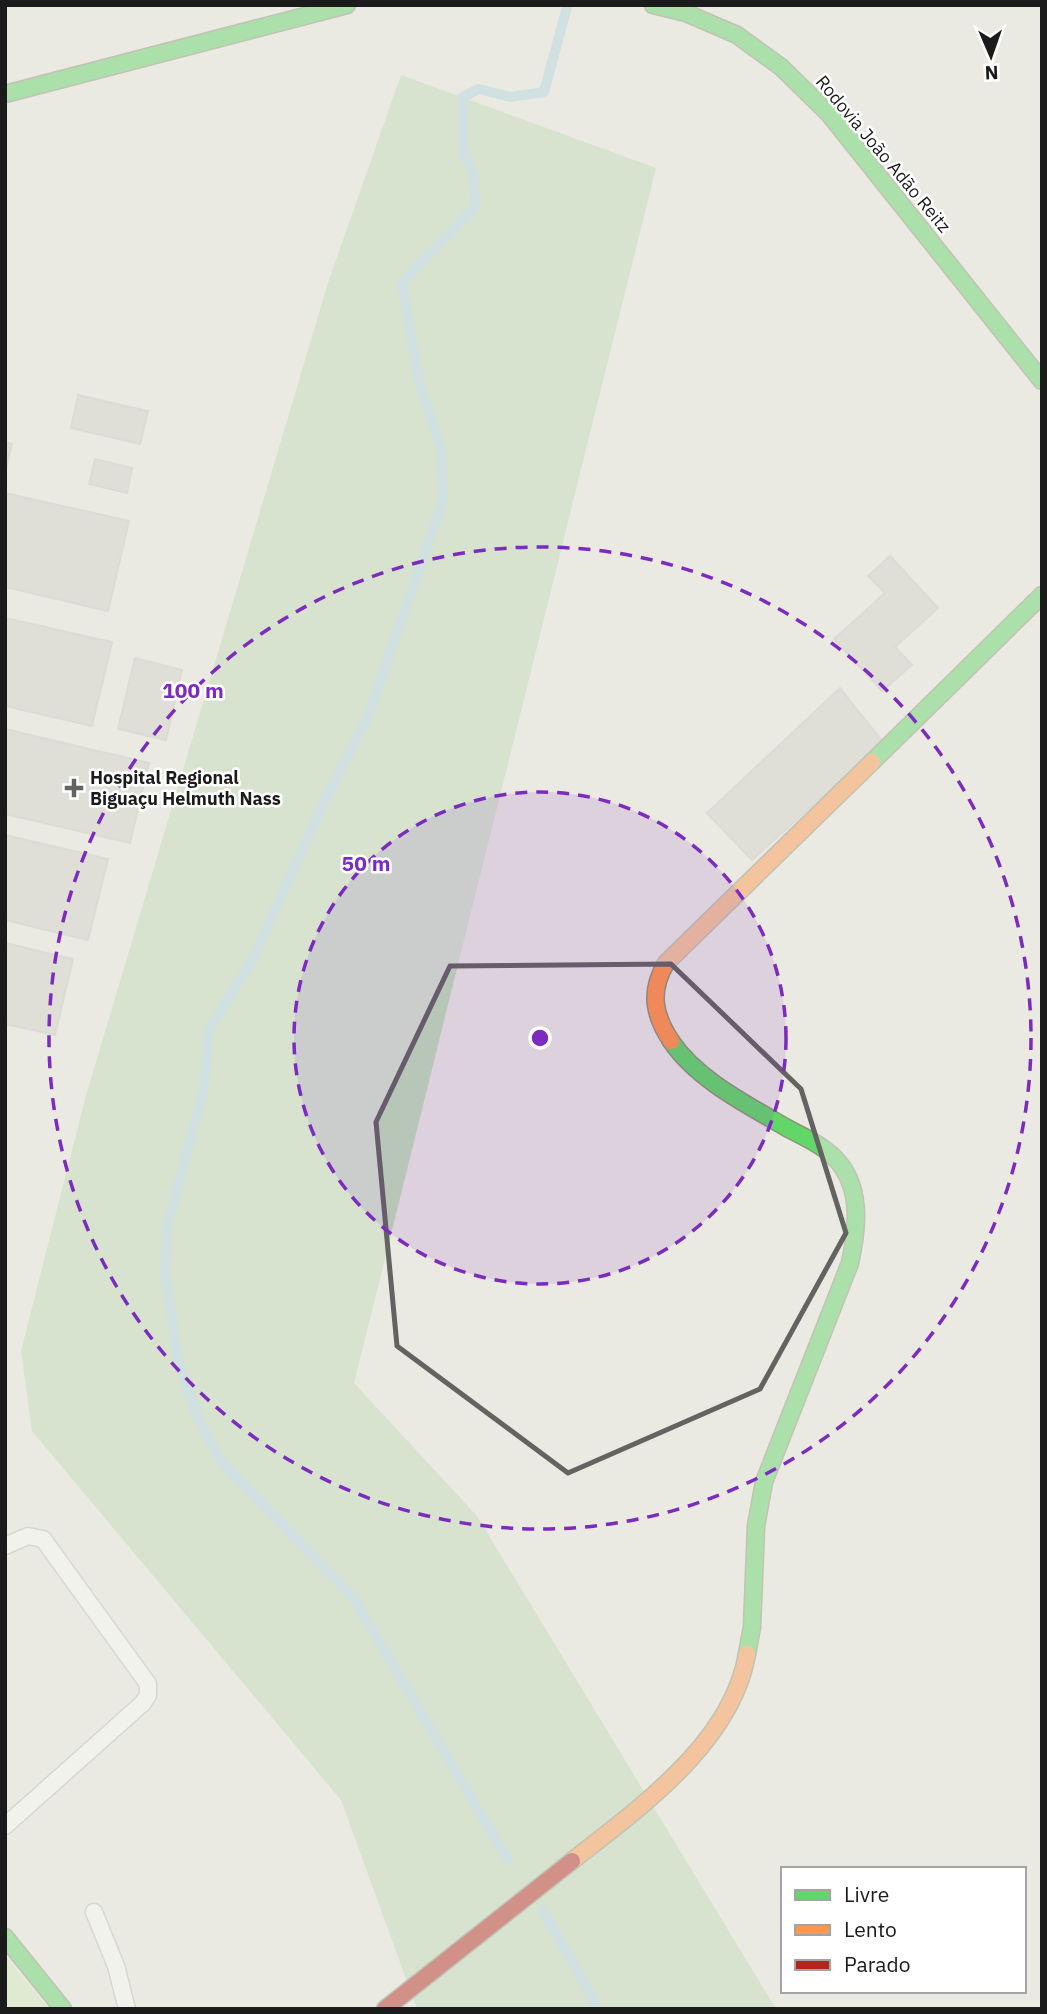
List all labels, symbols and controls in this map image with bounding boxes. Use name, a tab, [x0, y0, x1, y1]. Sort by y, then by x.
north arrow	[956, 21, 1026, 91]
text: N	[984, 61, 999, 85]
street label: Rodovia João Adão Reitz	[811, 70, 956, 237]
text: 100 m	[162, 676, 224, 704]
place label: Hospital Regional Biguaçu Helmuth Nass	[90, 766, 281, 810]
marker: Hospital Regional Biguaçu Helmuth Nass	[64, 778, 84, 798]
text: 50 m	[342, 849, 390, 877]
centre of rings	[528, 1026, 552, 1050]
legend	[781, 1867, 1026, 1993]
text: Livre	[844, 1880, 889, 1908]
text: Lento	[844, 1915, 897, 1943]
text: Parado	[844, 1950, 911, 1978]

